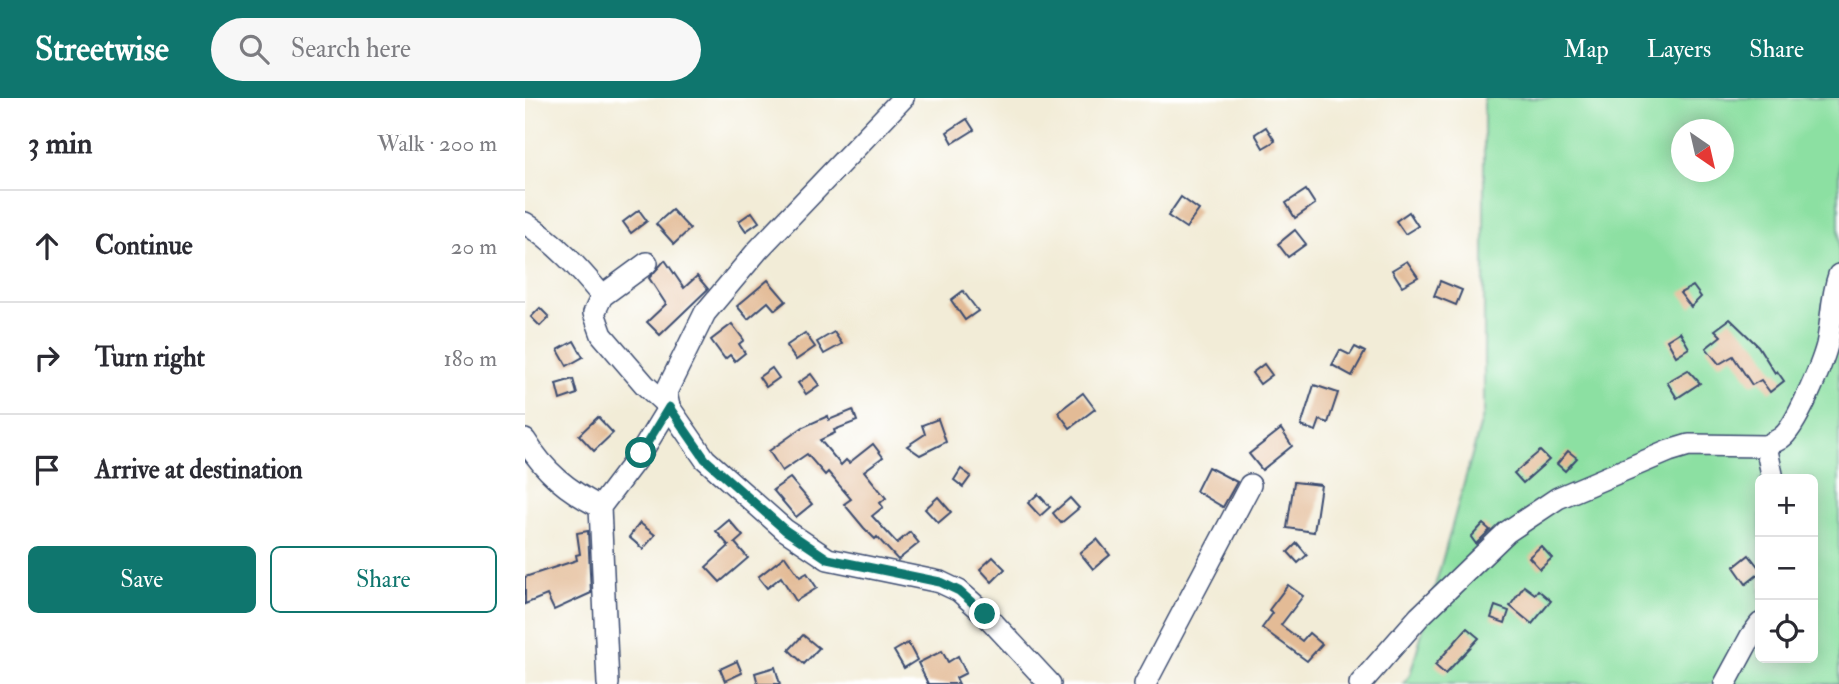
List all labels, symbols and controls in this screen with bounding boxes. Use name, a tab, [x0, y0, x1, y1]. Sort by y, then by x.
search box	[211, 18, 701, 81]
text: Streetwise	[35, 29, 169, 70]
icon: search	[235, 30, 273, 68]
text: Search here	[291, 33, 411, 65]
text: Map	[1564, 34, 1609, 65]
text: Layers	[1647, 34, 1711, 65]
text: Share	[1749, 34, 1804, 65]
north arrow	[1671, 119, 1734, 182]
text: 3 min	[28, 125, 93, 162]
text: Walk · 200 m	[377, 129, 497, 158]
icon: ahead	[28, 227, 66, 265]
text: Continue	[95, 230, 193, 262]
text: 20 m	[451, 232, 497, 261]
icon: right	[28, 339, 66, 377]
text: Turn right	[95, 342, 205, 374]
text: 180 m	[444, 344, 497, 373]
route start	[625, 437, 656, 468]
icon: arrive	[28, 451, 66, 489]
text: Arrive at destination	[95, 454, 303, 486]
map controls	[1755, 474, 1818, 663]
button: +	[1755, 474, 1818, 537]
button: −	[1755, 537, 1818, 600]
button: Save	[28, 546, 256, 613]
button: Share	[270, 546, 497, 613]
route end	[969, 598, 1000, 629]
button: locate	[1755, 600, 1818, 663]

